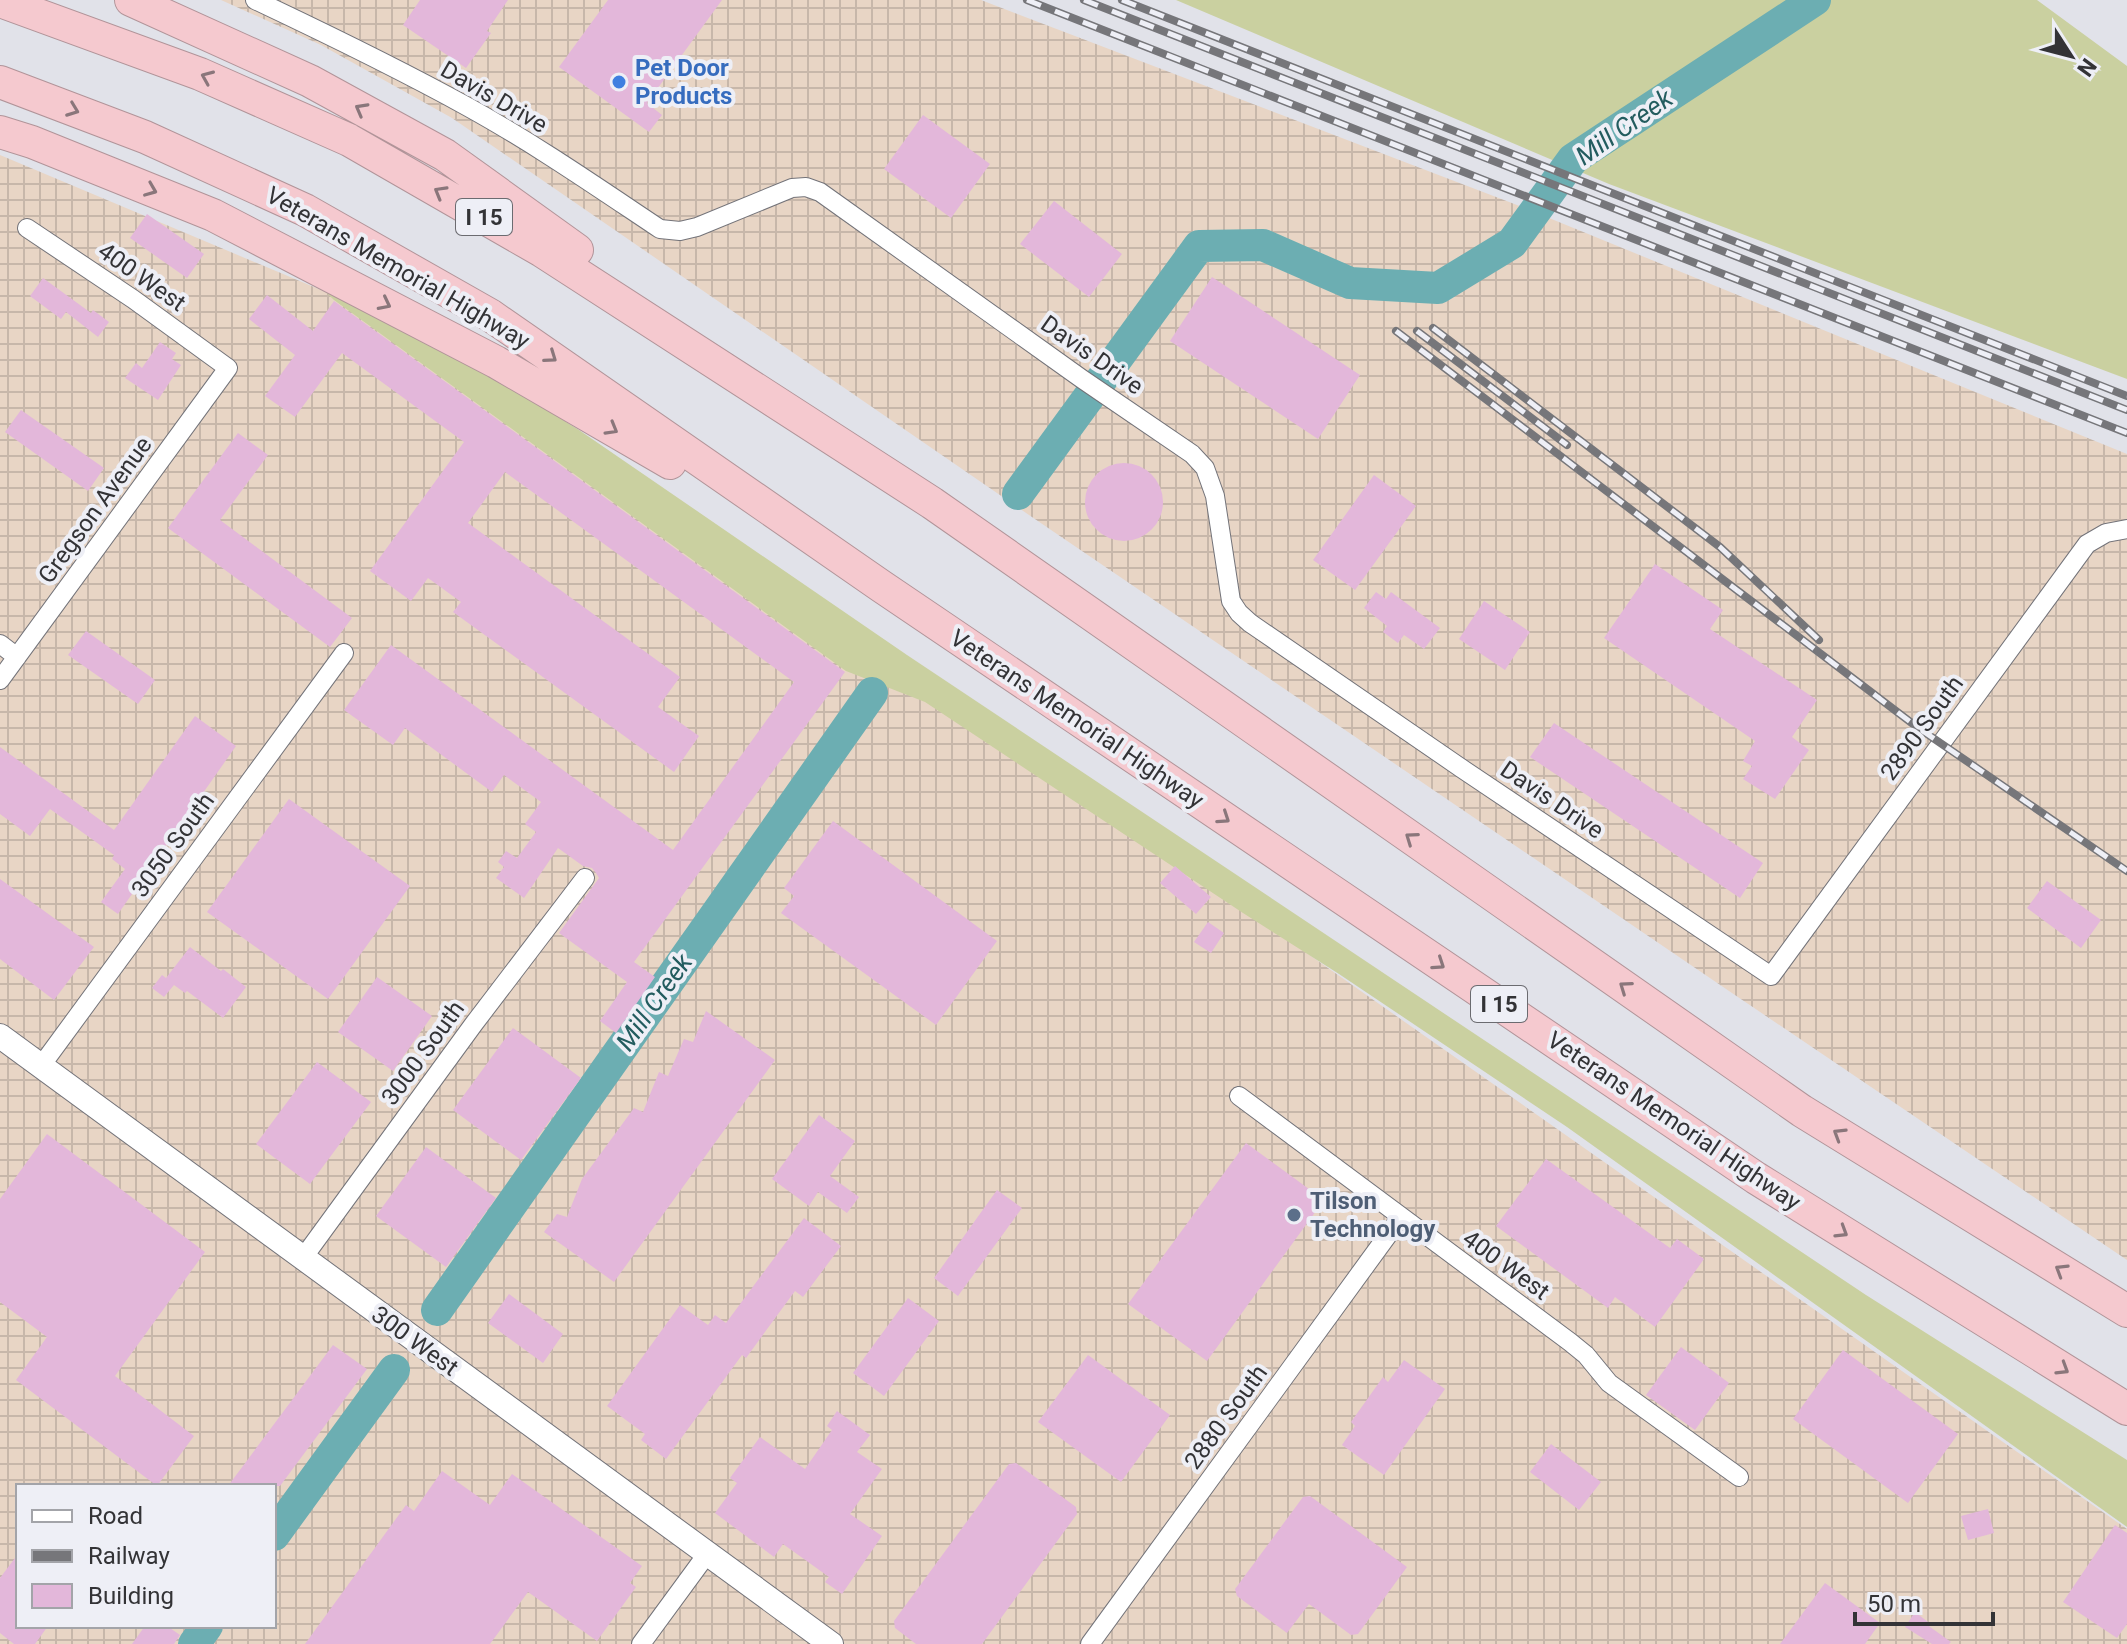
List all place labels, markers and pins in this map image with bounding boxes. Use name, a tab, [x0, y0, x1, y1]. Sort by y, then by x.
place label: Pet Door Products	[635, 54, 732, 110]
marker: Pet Door Products	[610, 73, 628, 91]
place label: Tilson Technology	[1310, 1187, 1436, 1243]
marker: Tilson Technology	[1285, 1206, 1303, 1224]

